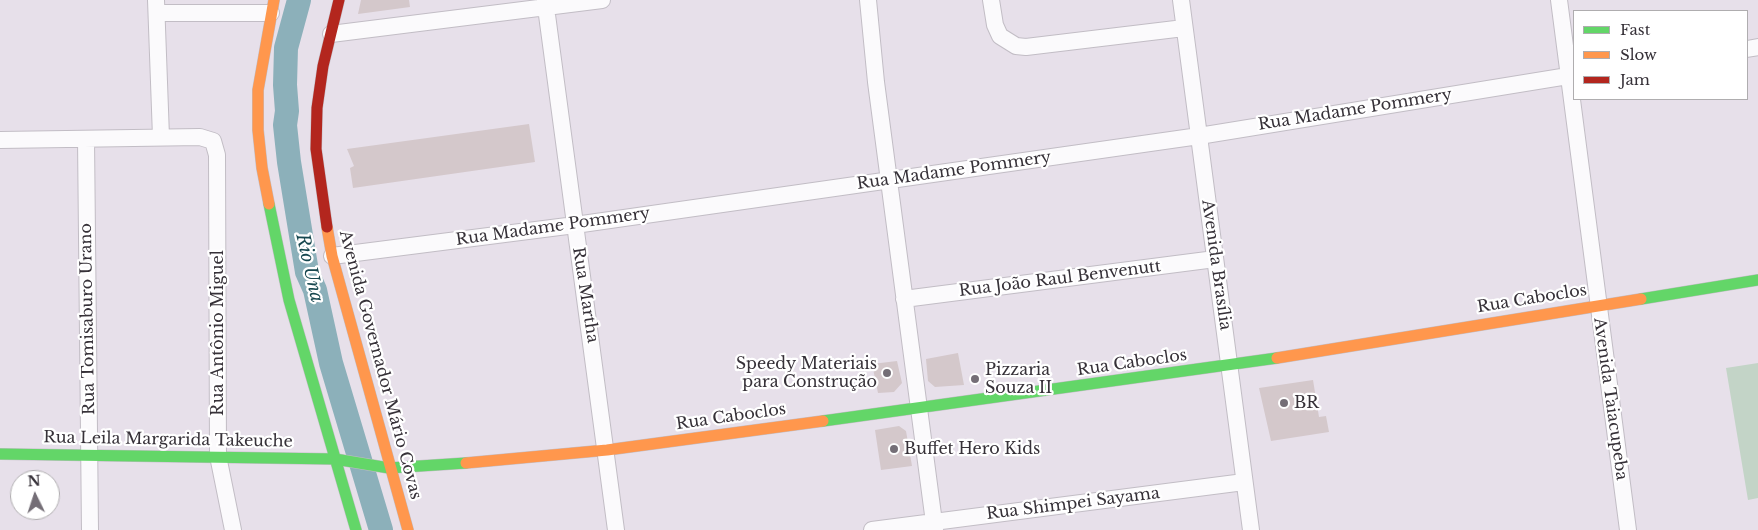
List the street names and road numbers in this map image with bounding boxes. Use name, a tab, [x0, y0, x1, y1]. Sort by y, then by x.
street label: Rua Madame Pommery	[1257, 85, 1453, 135]
street label: Rua Madame Pommery	[856, 148, 1052, 194]
street label: Avenida Brasília	[1197, 198, 1235, 332]
street label: Rua Madame Pommery	[455, 204, 651, 250]
street label: Rua Tomisaburo Urano	[77, 223, 99, 415]
street label: Avenida Governador Mário Covas	[335, 228, 425, 502]
street label: Rua Martha	[568, 246, 602, 344]
street label: Rua Antônio Miguel	[208, 250, 228, 416]
street label: Rua João Raul Benvenutt	[958, 257, 1162, 301]
street label: Rua Caboclos	[1476, 281, 1588, 317]
street label: Avenida Taiacupeba	[1589, 317, 1631, 481]
street label: Rua Caboclos	[1076, 346, 1188, 380]
street label: Rua Caboclos	[675, 400, 787, 434]
street label: Rua Leila Margarida Takeuche	[43, 428, 293, 452]
street label: Rua Shimpei Sayama	[985, 484, 1161, 524]

